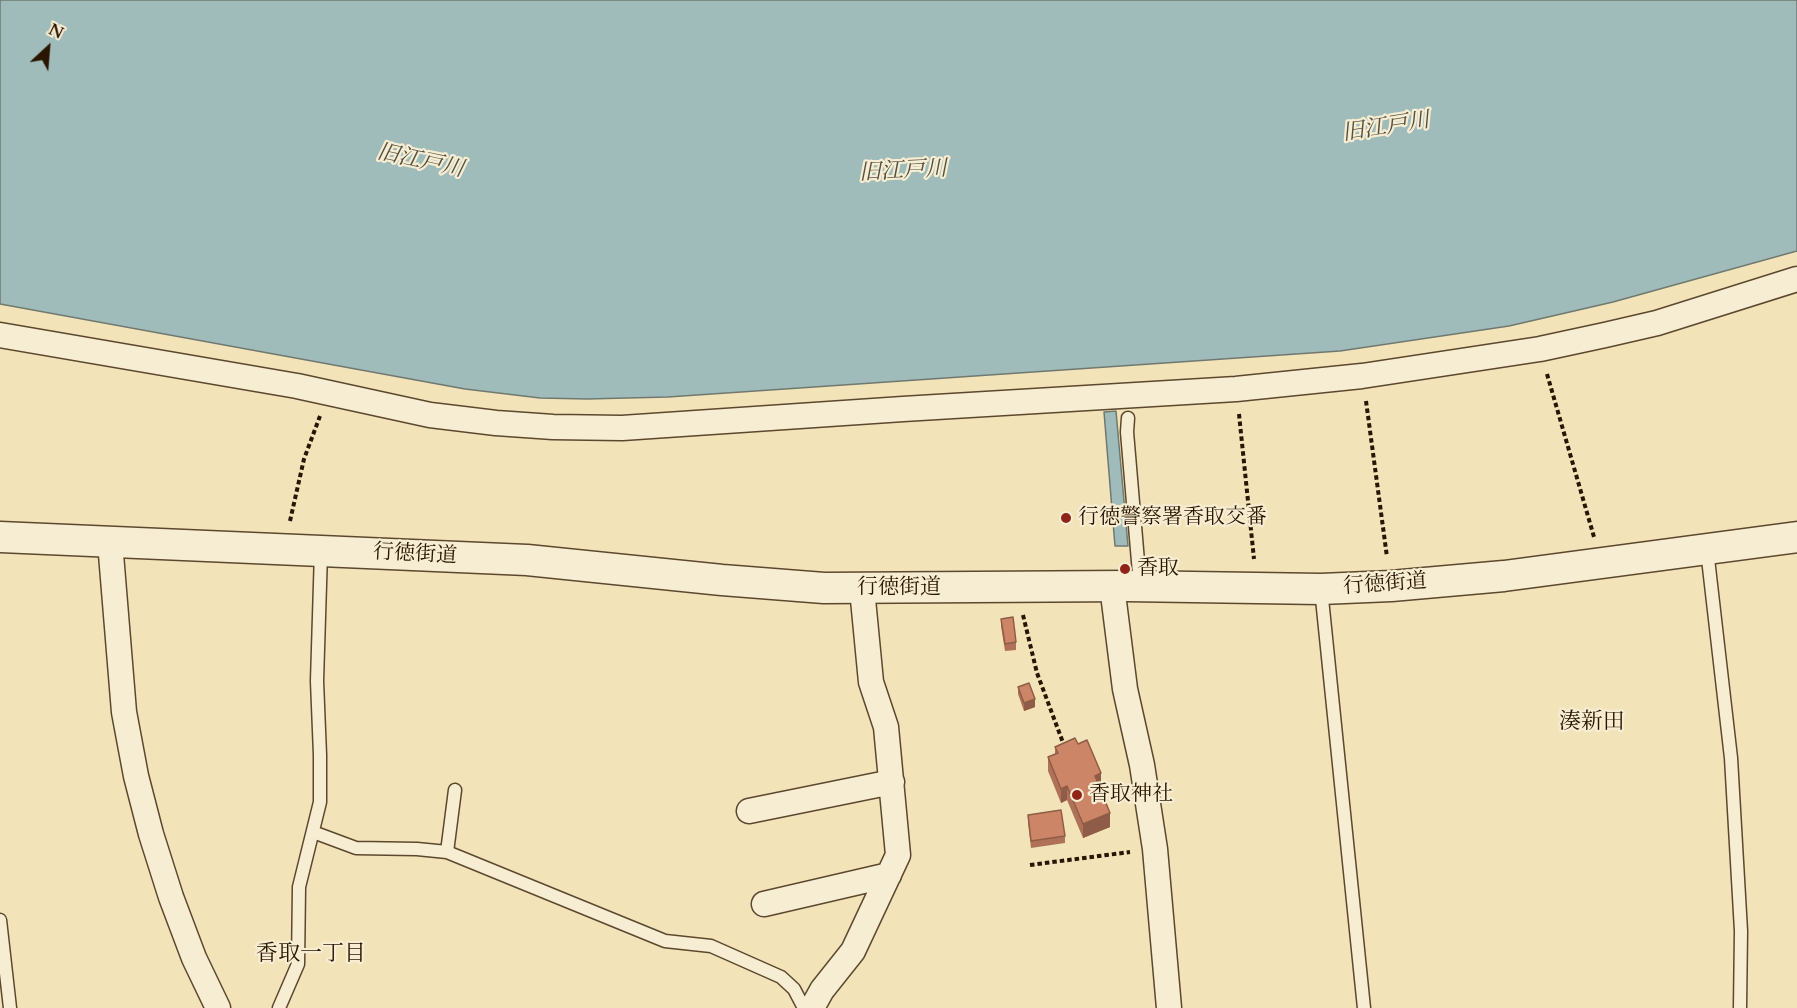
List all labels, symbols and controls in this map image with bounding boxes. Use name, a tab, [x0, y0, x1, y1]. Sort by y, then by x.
north arrow	[18, 18, 78, 78]
text: N	[45, 19, 67, 45]
water label: 旧江戸川	[1340, 108, 1432, 148]
water label: 旧江戸川	[374, 140, 466, 184]
water label: 旧江戸川	[858, 157, 948, 187]
place label: 行徳警察署香取交番	[1078, 505, 1267, 531]
marker: 行徳警察署香取交番	[1059, 511, 1073, 525]
street label: 行徳街道	[372, 540, 458, 570]
place label: 香取	[1137, 556, 1179, 582]
marker: 香取	[1118, 562, 1132, 576]
street label: 行徳街道	[1342, 570, 1428, 600]
street label: 行徳街道	[857, 575, 941, 601]
district label: 湊新田	[1559, 710, 1625, 736]
place label: 香取神社	[1089, 782, 1173, 808]
marker: 香取神社	[1070, 788, 1084, 802]
district label: 香取一丁目	[256, 942, 366, 968]

